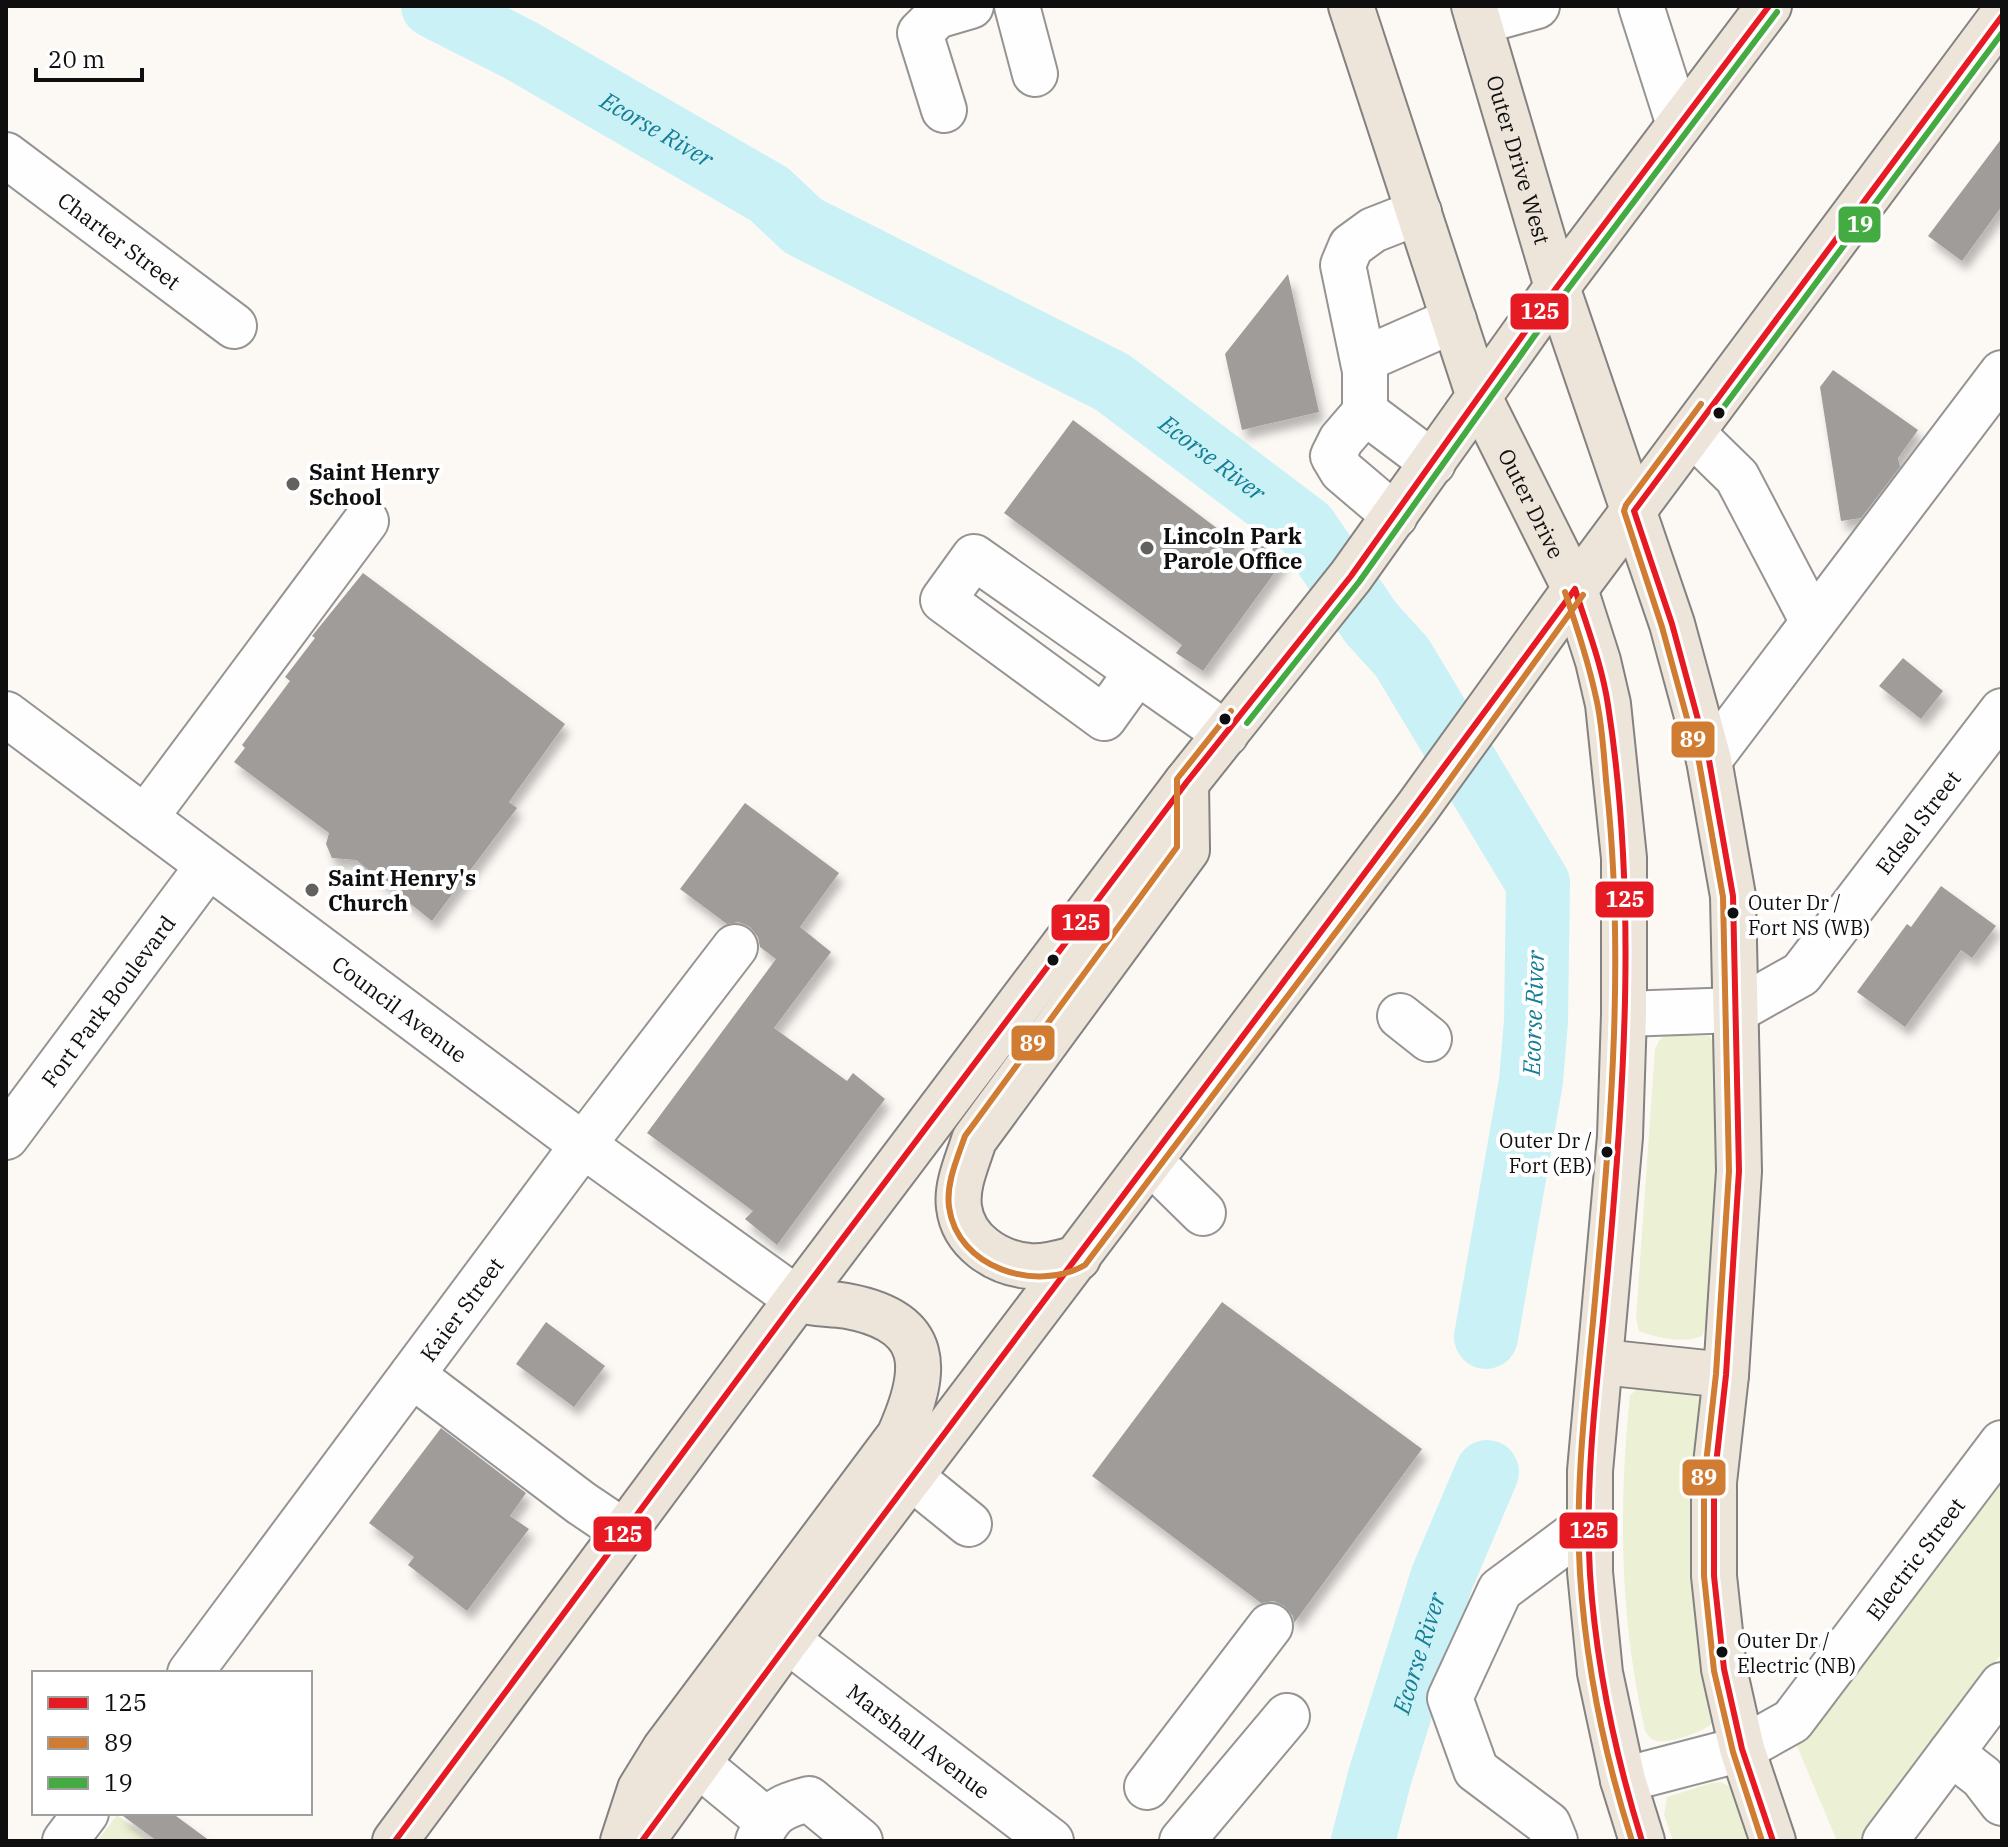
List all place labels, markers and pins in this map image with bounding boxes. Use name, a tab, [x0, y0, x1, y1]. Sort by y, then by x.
unlabelled marker	[1711, 405, 1727, 421]
place label: Saint Henry School	[309, 457, 440, 511]
marker: Saint Henry School	[284, 475, 302, 493]
place label: Lincoln Park Parole Office	[1163, 521, 1302, 575]
marker: Lincoln Park Parole Office	[1138, 539, 1156, 557]
unlabelled marker	[1217, 711, 1233, 727]
place label: Saint Henry's Church	[328, 863, 476, 917]
marker: Saint Henry's Church	[303, 881, 321, 899]
place label: Outer Dr / Fort NS (WB)	[1748, 889, 1870, 941]
marker: Outer Dr / Fort NS (WB)	[1725, 905, 1741, 921]
unlabelled marker	[1045, 952, 1061, 968]
place label: Outer Dr / Fort (EB)	[1499, 1127, 1592, 1179]
marker: Outer Dr / Fort (EB)	[1599, 1144, 1615, 1160]
place label: Outer Dr / Electric (NB)	[1737, 1627, 1856, 1679]
marker: Outer Dr / Electric (NB)	[1714, 1644, 1730, 1660]

